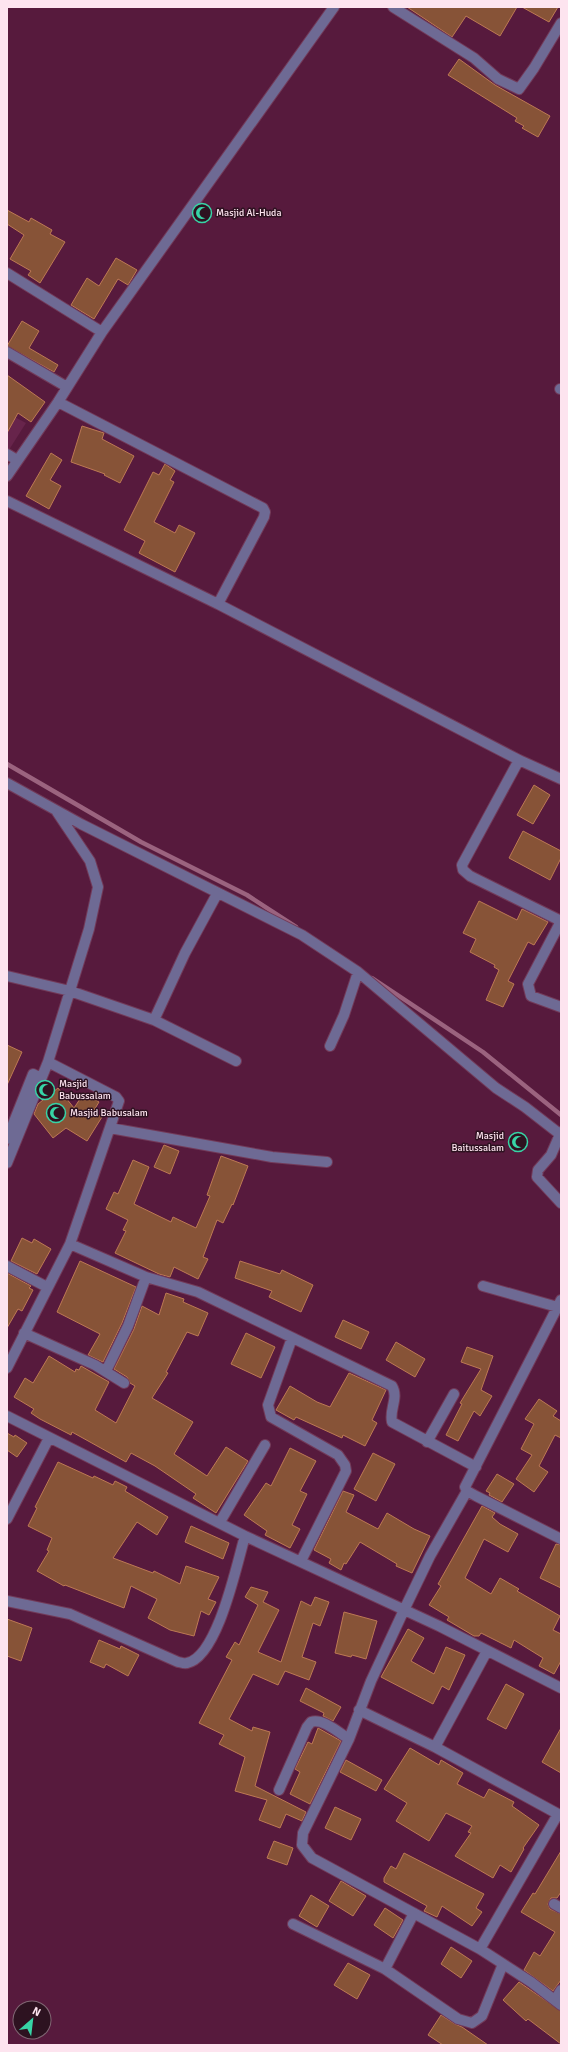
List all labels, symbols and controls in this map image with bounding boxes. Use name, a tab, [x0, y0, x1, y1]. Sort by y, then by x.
mosque icon: Masjid Al-Huda	[191, 202, 213, 224]
place label: Masjid Al-Huda	[216, 207, 281, 219]
place label: Masjid Babussalam	[59, 1078, 111, 1102]
mosque icon: Masjid Babussalam	[34, 1079, 56, 1101]
mosque icon: Masjid Babusalam	[45, 1102, 67, 1124]
place label: Masjid Babusalam	[70, 1107, 148, 1119]
place label: Masjid Baitussalam	[451, 1130, 504, 1154]
mosque icon: Masjid Baitussalam	[507, 1131, 529, 1153]
north arrow	[12, 2000, 52, 2040]
text: N	[30, 2004, 43, 2019]

